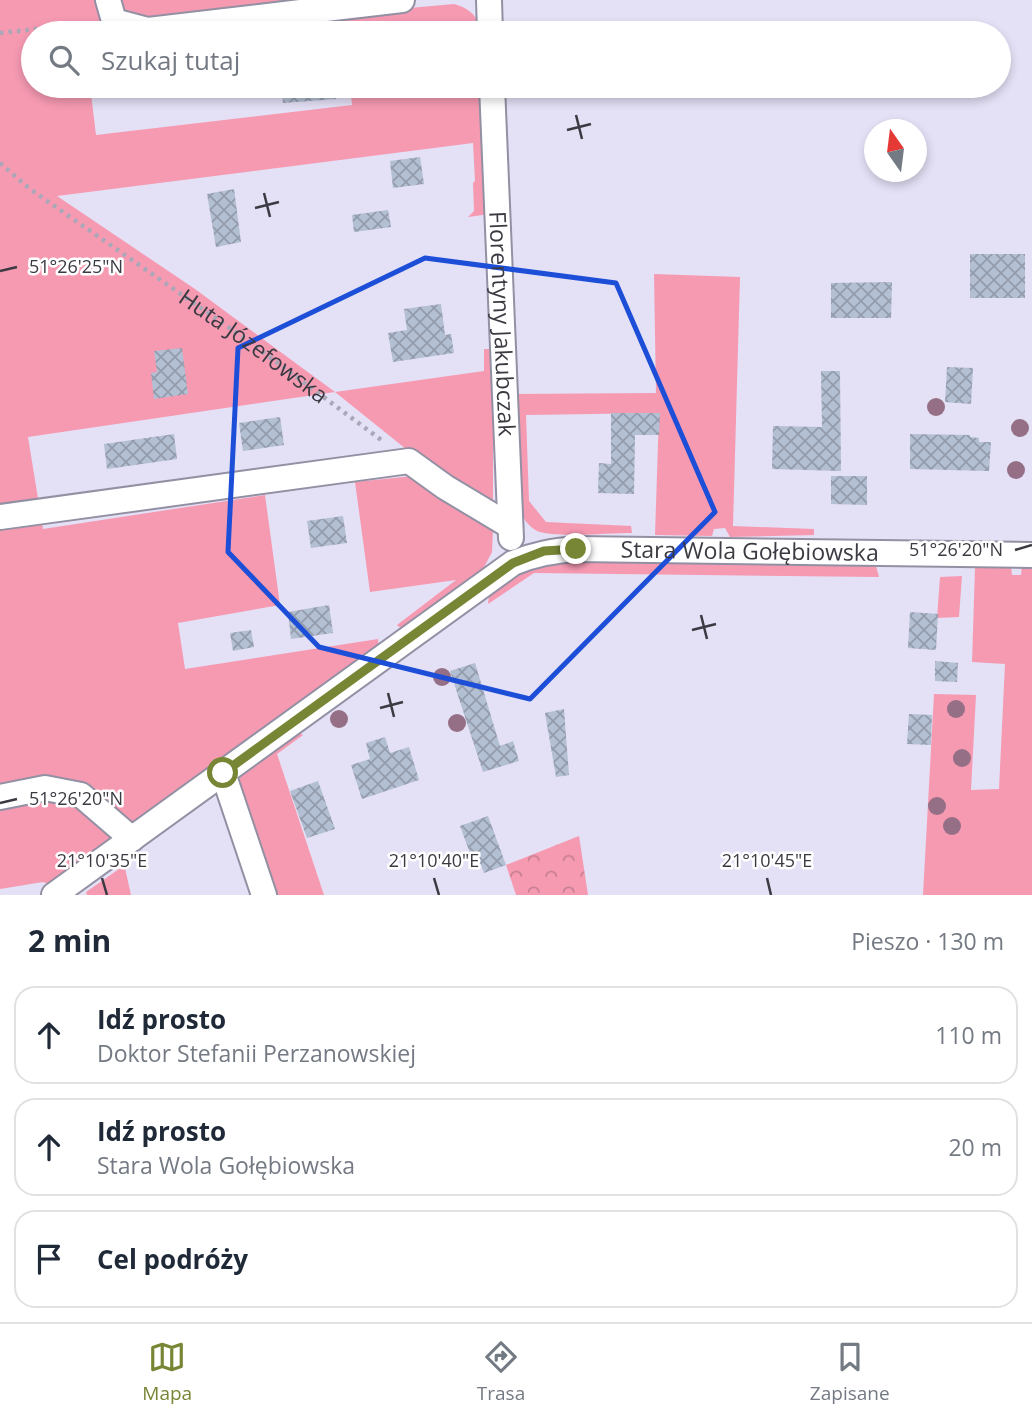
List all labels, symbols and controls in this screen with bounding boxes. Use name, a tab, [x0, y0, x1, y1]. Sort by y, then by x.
search box	[21, 21, 1011, 98]
icon: search	[45, 41, 83, 79]
text: Szukaj tutaj	[101, 42, 240, 78]
north arrow	[864, 119, 927, 182]
street label: Florentyny Jakubczak	[482, 211, 524, 437]
text: 51°26'25"N	[29, 254, 123, 278]
street label: Huta Józefowska	[173, 281, 335, 410]
route end	[560, 533, 591, 564]
street label: Stara Wola Gołębiowska	[620, 533, 879, 568]
text: 51°26'20"N	[909, 537, 1003, 561]
route start	[207, 757, 238, 788]
text: 51°26'20"N	[29, 786, 123, 810]
text: 21°10'35"E	[57, 848, 147, 872]
text: 21°10'40"E	[389, 848, 479, 872]
text: 21°10'45"E	[722, 848, 812, 872]
text: 2 min	[28, 920, 111, 961]
text: Pieszo · 130 m	[851, 925, 1004, 957]
text: Idź prosto	[97, 1001, 226, 1037]
icon: ahead	[30, 1016, 68, 1054]
text: 110 m	[935, 1019, 1002, 1051]
text: Doktor Stefanii Perzanowskiej	[97, 1037, 416, 1069]
text: Idź prosto	[97, 1113, 226, 1149]
icon: ahead	[30, 1128, 68, 1166]
text: 20 m	[948, 1131, 1002, 1163]
text: Stara Wola Gołębiowska	[97, 1149, 355, 1181]
icon: arrive	[30, 1240, 68, 1278]
text: Cel podróży	[97, 1241, 248, 1277]
tab: Mapa	[142, 1338, 192, 1406]
tab: Trasa	[477, 1338, 525, 1406]
tab: Zapisane	[810, 1338, 890, 1406]

